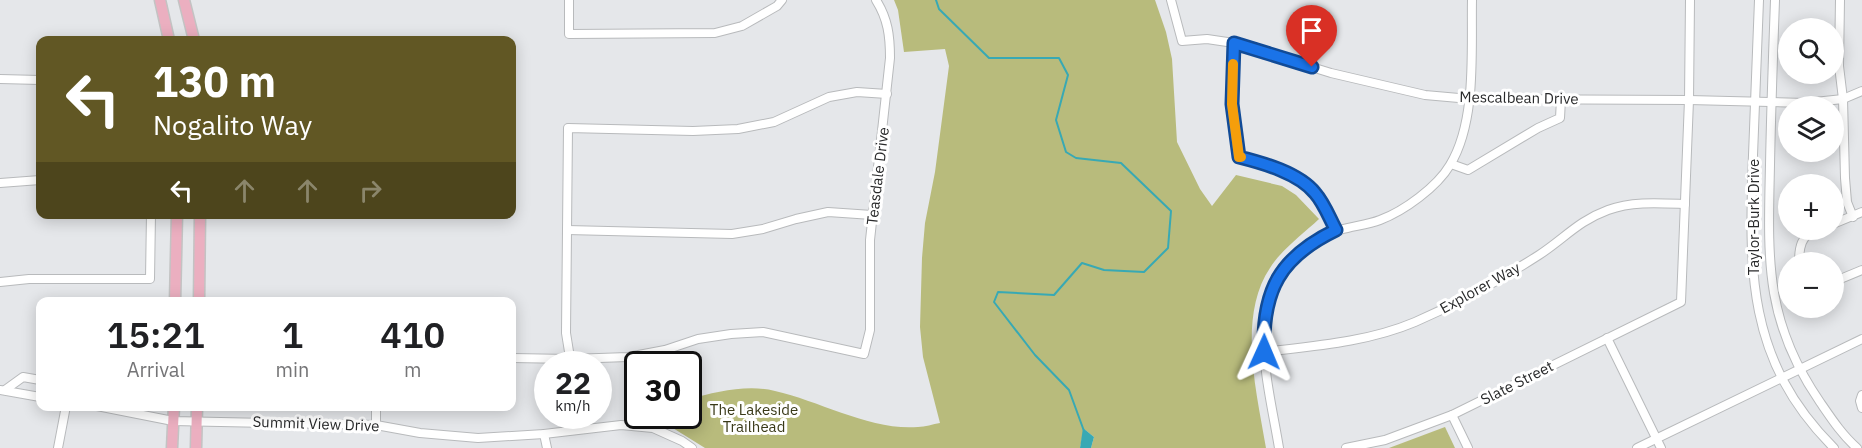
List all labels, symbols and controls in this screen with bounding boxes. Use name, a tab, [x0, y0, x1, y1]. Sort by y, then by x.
pin	[1286, 5, 1337, 67]
icon: arrive	[1295, 14, 1328, 47]
map controls	[1778, 18, 1844, 318]
button: search	[1778, 18, 1844, 84]
text: 130 m	[153, 54, 276, 109]
icon: left	[54, 60, 132, 138]
street label: Mescalbean Drive	[1459, 87, 1579, 108]
button: layers	[1778, 96, 1844, 162]
text: Nogalito Way	[153, 107, 312, 142]
street label: Teasdale Drive	[862, 126, 893, 226]
street label: Taylor-Burk Drive	[1744, 159, 1763, 275]
icon: left	[165, 174, 198, 207]
icon: ahead	[228, 174, 261, 207]
icon: ahead	[291, 174, 324, 207]
icon: right	[354, 174, 387, 207]
button: +	[1778, 174, 1844, 240]
button: −	[1778, 252, 1844, 318]
street label: Explorer Way	[1436, 257, 1524, 317]
text: 15:21	[107, 311, 205, 358]
text: 1	[282, 311, 303, 358]
text: 410	[380, 311, 445, 358]
position arrow	[1232, 320, 1296, 384]
speed limit sign: 30	[624, 351, 702, 429]
text: Arrival	[127, 356, 185, 383]
text: min	[276, 356, 309, 383]
text: m	[404, 356, 421, 383]
street label: Slate Street	[1477, 356, 1556, 409]
text: 22	[555, 363, 591, 402]
text: km/h	[555, 396, 591, 415]
park label: The Lakeside Trailhead	[710, 400, 798, 436]
street label: Summit View Drive	[252, 412, 380, 435]

